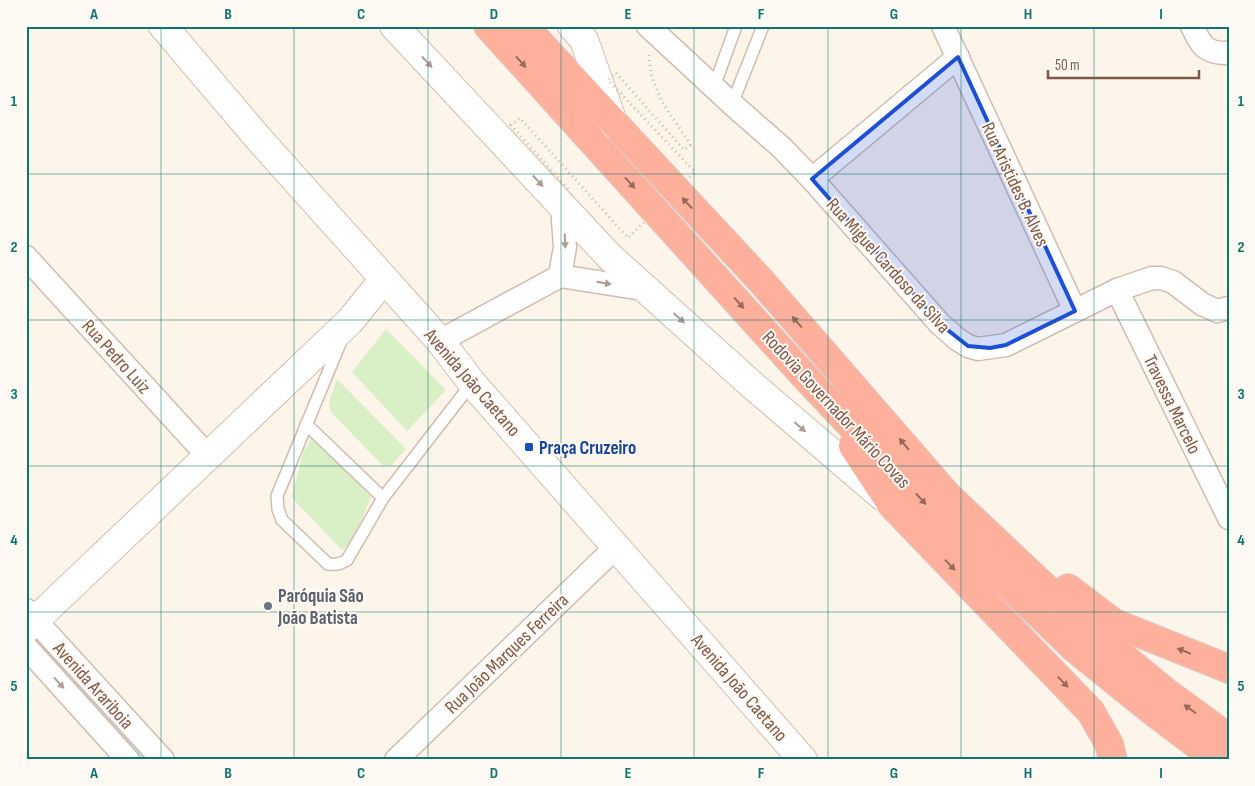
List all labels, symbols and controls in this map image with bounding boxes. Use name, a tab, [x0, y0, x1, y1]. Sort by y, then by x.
text: A	[89, 5, 98, 24]
text: B	[224, 5, 232, 24]
text: C	[357, 5, 365, 24]
text: D	[490, 5, 498, 24]
text: E	[625, 5, 632, 24]
text: F	[758, 5, 765, 24]
text: G	[890, 5, 898, 24]
text: H	[1024, 5, 1032, 24]
text: I	[1159, 5, 1163, 24]
scale bar	[1048, 48, 1199, 80]
one-way arrow	[421, 56, 433, 68]
one-way arrow	[515, 56, 527, 68]
text: 50 m	[1055, 56, 1080, 75]
text: 1	[11, 92, 18, 111]
text: 1	[1238, 92, 1245, 111]
street label: Rua Aristides B. Alves	[976, 119, 1054, 251]
one-way arrow	[532, 175, 544, 187]
one-way arrow	[624, 176, 636, 188]
street label: Rua Miguel Cardoso da Silva	[821, 194, 955, 338]
one-way arrow	[681, 197, 693, 209]
one-way arrow	[561, 234, 569, 250]
text: 2	[10, 238, 18, 257]
text: 2	[1237, 238, 1245, 257]
one-way arrow	[597, 280, 613, 288]
one-way arrow	[733, 296, 745, 308]
one-way arrow	[673, 313, 686, 324]
street label: Rua Pedro Luiz	[77, 315, 155, 399]
one-way arrow	[792, 316, 803, 329]
street label: Avenida João Caetano	[418, 324, 525, 442]
street label: Rodovia Governador Mário Covas	[757, 326, 915, 494]
street label: Travessa Marcelo	[1138, 351, 1206, 458]
text: 3	[10, 385, 18, 404]
text: 3	[1237, 385, 1245, 404]
one-way arrow	[794, 421, 807, 432]
place label: Praça Cruzeiro	[539, 437, 636, 460]
one-way arrow	[899, 438, 910, 451]
marker: Praça Cruzeiro	[523, 441, 535, 453]
one-way arrow	[915, 493, 927, 505]
text: 4	[10, 531, 18, 550]
text: 4	[1237, 531, 1245, 550]
one-way arrow	[944, 559, 956, 571]
place label: Paróquia São João Batista	[277, 585, 364, 630]
street label: Rua João Marques Ferreira	[440, 589, 574, 719]
marker: Paróquia São João Batista	[262, 600, 274, 612]
street label: Avenida João Caetano	[685, 629, 792, 747]
street label: Avenida Arariboia	[47, 637, 138, 734]
one-way arrow	[1176, 646, 1191, 654]
one-way arrow	[53, 676, 65, 688]
one-way arrow	[1057, 676, 1069, 688]
text: 5	[10, 677, 18, 696]
text: 5	[1237, 677, 1245, 696]
one-way arrow	[1183, 704, 1196, 714]
text: A	[89, 764, 98, 783]
text: B	[224, 764, 232, 783]
text: C	[357, 764, 365, 783]
text: D	[490, 764, 498, 783]
text: E	[625, 764, 632, 783]
text: F	[758, 764, 765, 783]
text: G	[890, 764, 898, 783]
text: H	[1024, 764, 1032, 783]
text: I	[1159, 764, 1163, 783]

